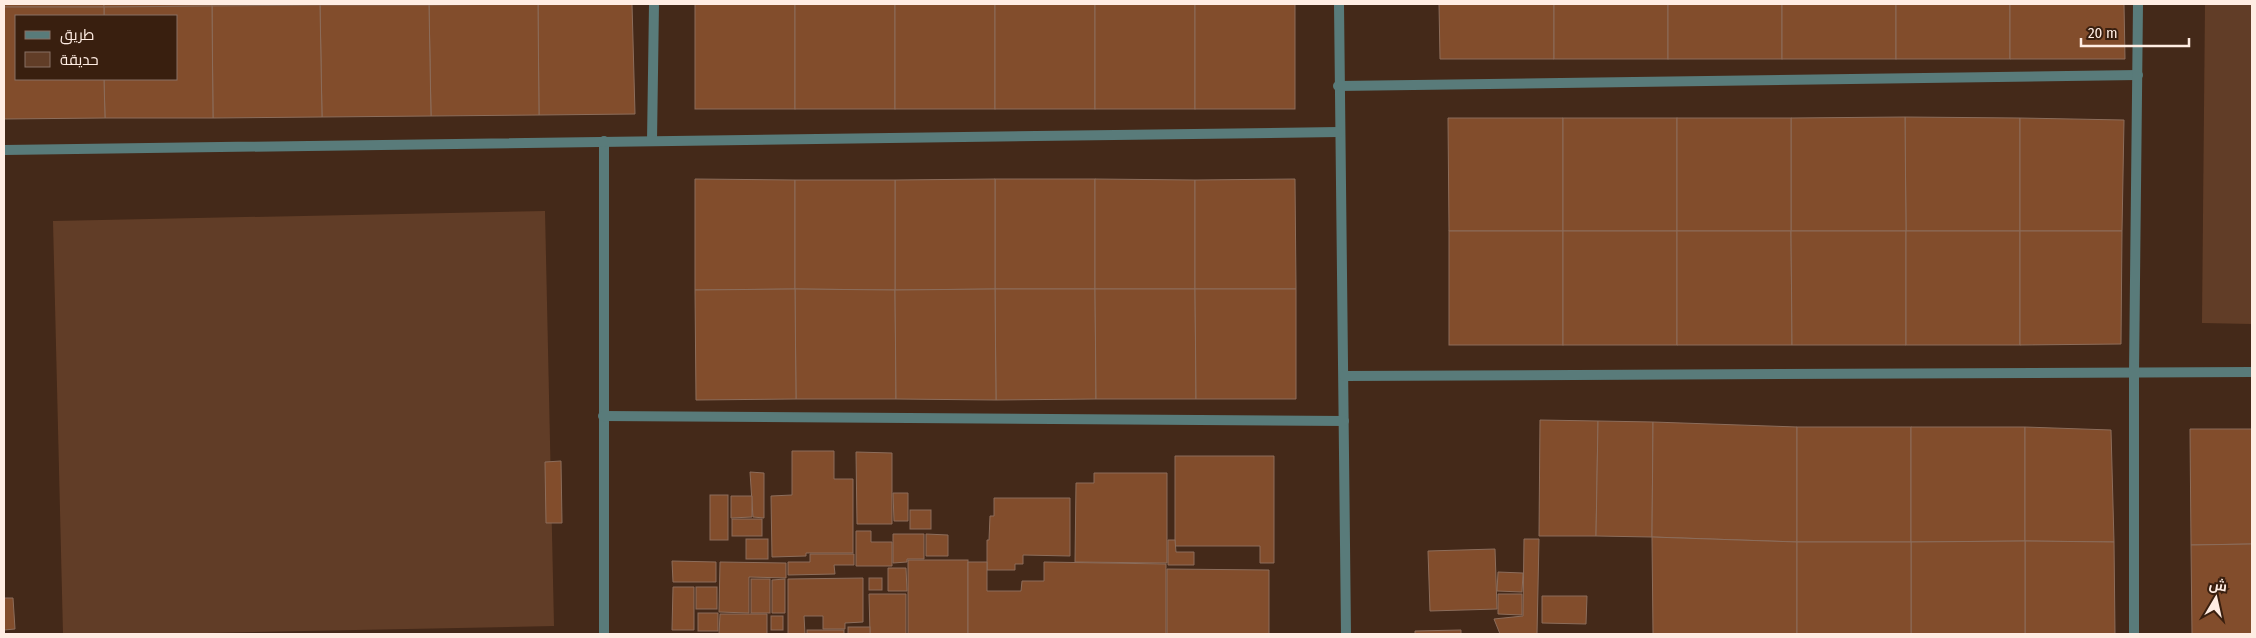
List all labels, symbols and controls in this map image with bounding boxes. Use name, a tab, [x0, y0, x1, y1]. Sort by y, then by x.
legend	[15, 15, 178, 80]
scale bar	[2081, 15, 2188, 47]
text: 20 m	[2088, 24, 2118, 42]
text: طريق	[60, 26, 94, 45]
text: حديقة	[60, 51, 99, 69]
north arrow	[2191, 573, 2241, 623]
text: ش	[2208, 576, 2228, 595]

